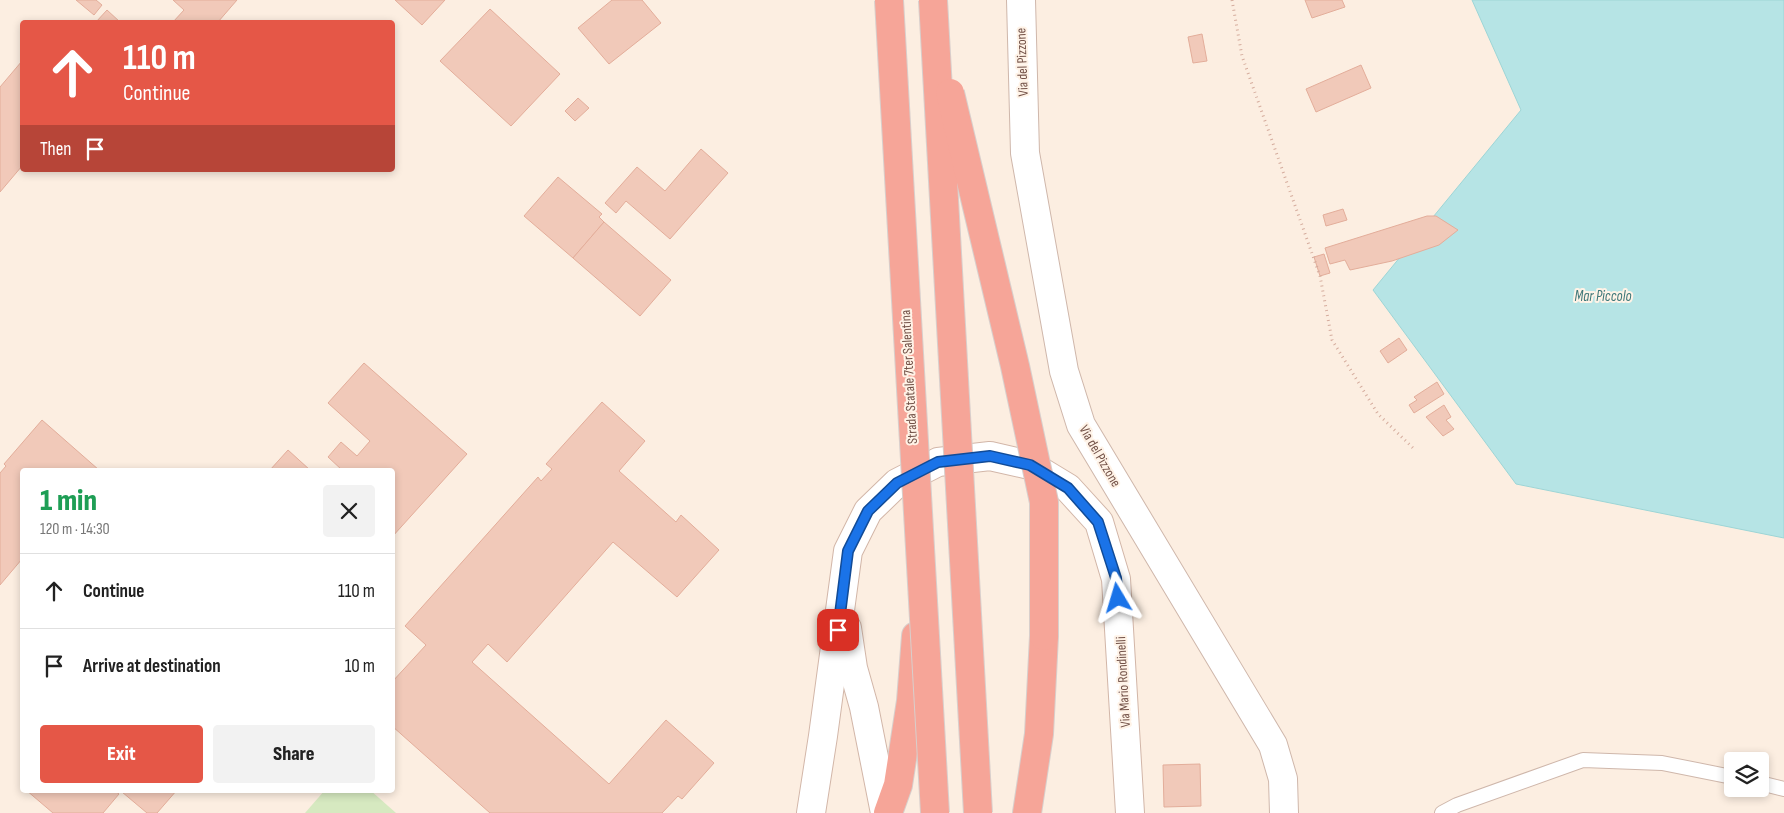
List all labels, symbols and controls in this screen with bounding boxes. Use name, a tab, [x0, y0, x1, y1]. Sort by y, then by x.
street label: Via del Pizzone	[1012, 27, 1032, 97]
text: 110 m	[123, 37, 196, 80]
icon: ahead	[40, 40, 105, 105]
text: Continue	[123, 80, 190, 107]
icon: arrive	[81, 135, 109, 163]
text: Then	[40, 138, 71, 161]
water label: Mar Piccolo	[1575, 287, 1632, 306]
street label: Strada Statale 7ter Salentina	[897, 310, 921, 444]
street label: Via del Pizzone	[1075, 422, 1125, 490]
text: 1 min	[40, 483, 97, 519]
button: close	[323, 485, 375, 537]
text: 120 m · 14:30	[40, 520, 110, 539]
position arrow	[1091, 571, 1143, 623]
icon: ahead	[40, 577, 68, 605]
text: Continue	[83, 580, 144, 603]
text: 110 m	[338, 580, 375, 603]
pin	[817, 609, 859, 651]
icon: arrive	[824, 616, 852, 644]
street label: Via Mario Rondinelli	[1112, 636, 1134, 728]
icon: arrive	[40, 652, 68, 680]
text: Arrive at destination	[83, 655, 221, 678]
text: 10 m	[345, 655, 375, 678]
button: Exit	[40, 725, 203, 783]
button: Share	[213, 725, 375, 783]
map controls	[1724, 752, 1769, 797]
button: layers	[1724, 752, 1769, 797]

